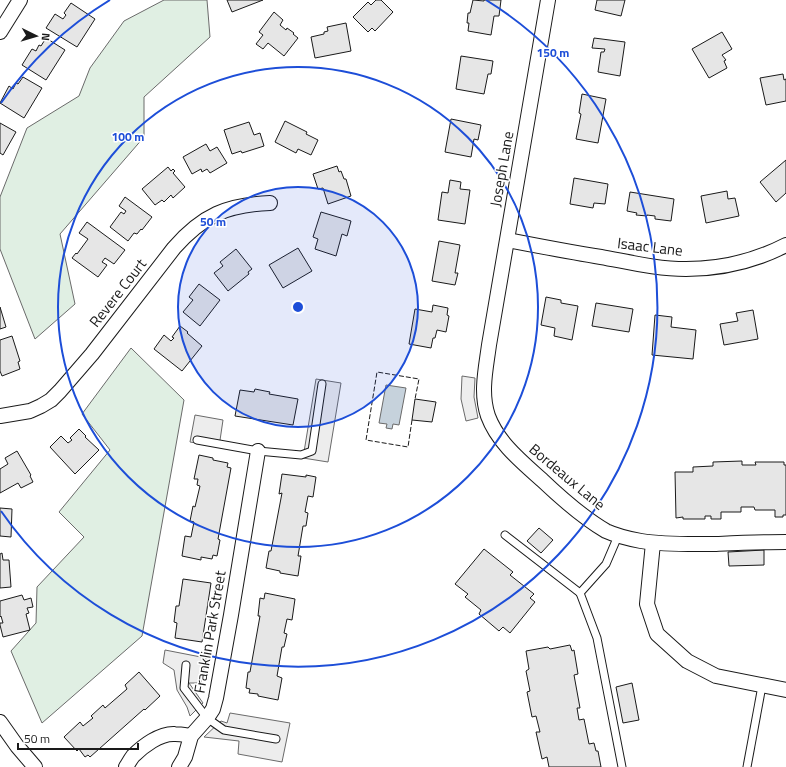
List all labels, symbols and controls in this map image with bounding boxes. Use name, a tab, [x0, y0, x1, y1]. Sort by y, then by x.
north arrow	[16, 16, 56, 56]
text: N	[38, 32, 54, 41]
text: 150 m	[537, 43, 569, 62]
text: 100 m	[112, 127, 144, 146]
street label: Joseph Lane	[484, 129, 519, 208]
text: 50 m	[200, 212, 226, 231]
street label: Isaac Lane	[616, 231, 684, 262]
street label: Revere Court	[83, 253, 152, 332]
centre of rings	[291, 300, 305, 314]
street label: Bordeaux Lane	[524, 438, 611, 515]
street label: Franklin Park Street	[187, 568, 232, 695]
scale bar	[18, 725, 138, 751]
text: 50 m	[24, 729, 50, 748]

